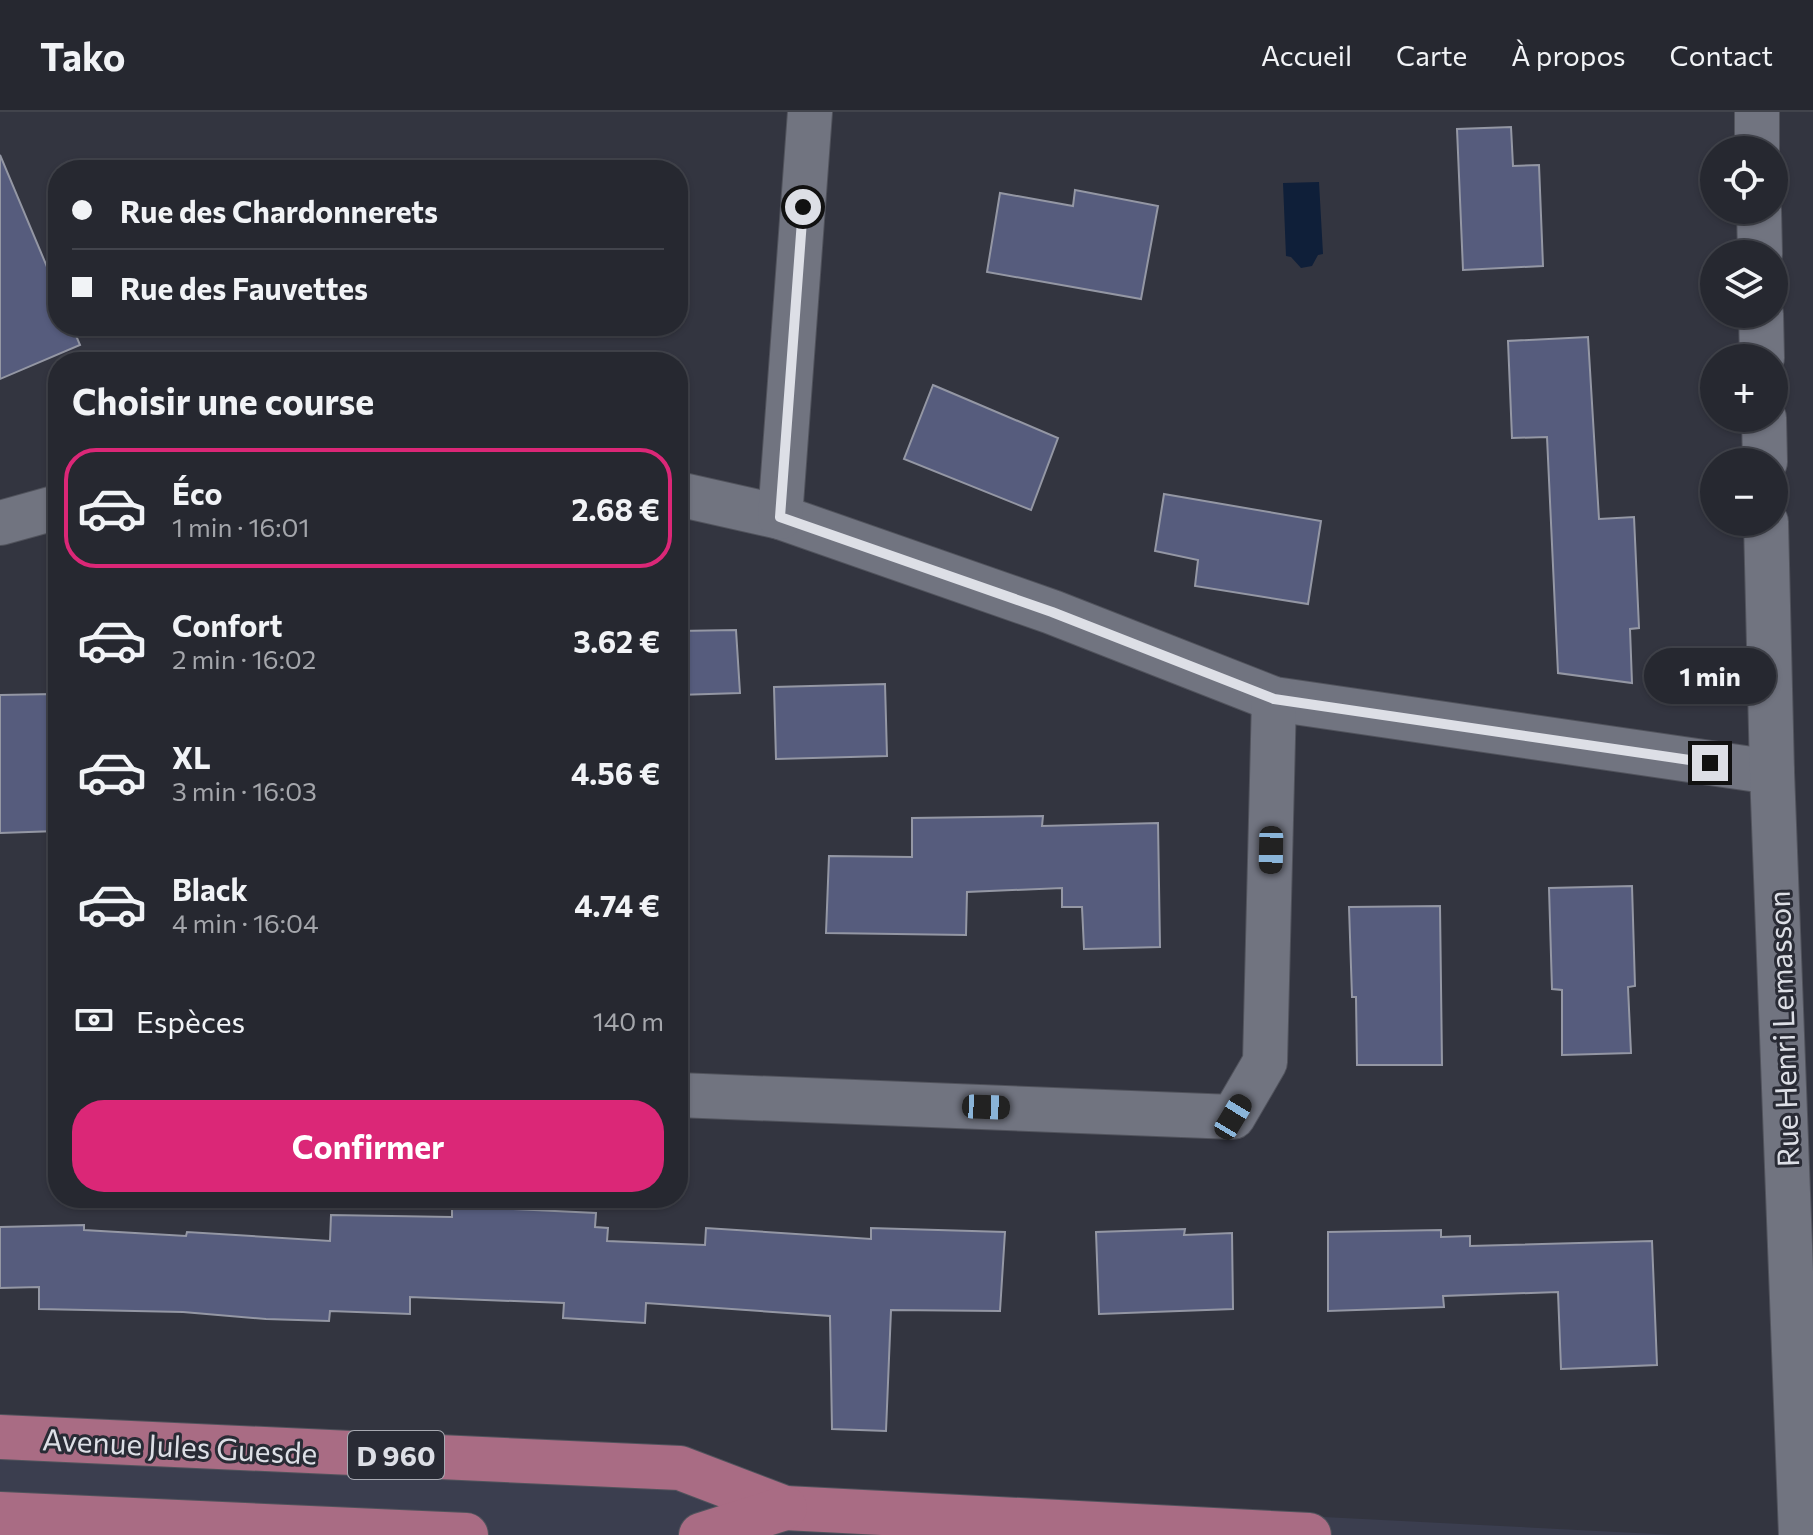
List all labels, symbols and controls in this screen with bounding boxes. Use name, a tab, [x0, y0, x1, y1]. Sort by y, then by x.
text: Tako	[40, 32, 125, 79]
text: Accueil	[1261, 38, 1352, 72]
text: Carte	[1396, 38, 1467, 72]
text: À propos	[1511, 38, 1626, 72]
text: Contact	[1670, 38, 1773, 72]
map controls	[1700, 136, 1788, 536]
button: locate	[1700, 136, 1788, 224]
route start	[785, 189, 821, 225]
text: Rue des Chardonnerets	[120, 192, 438, 229]
button: layers	[1700, 240, 1788, 328]
text: Rue des Fauvettes	[120, 269, 368, 306]
button: +	[1700, 344, 1788, 432]
text: Choisir une course	[72, 378, 374, 422]
button: −	[1700, 448, 1788, 536]
icon: car	[76, 472, 148, 544]
text: Éco	[172, 474, 222, 511]
text: 2.68 €	[571, 490, 660, 527]
text: 1 min · 16:01	[172, 511, 310, 542]
icon: car	[76, 604, 148, 676]
text: Confort	[172, 606, 283, 643]
text: 3.62 €	[573, 622, 660, 659]
text: 2 min · 16:02	[172, 643, 316, 674]
callout: 1 min	[1644, 647, 1776, 703]
text: 1 min	[1679, 660, 1741, 691]
icon: car	[76, 736, 148, 808]
text: XL	[172, 738, 211, 775]
route end	[1692, 745, 1728, 781]
text: 4.56 €	[571, 754, 660, 791]
text: 3 min · 16:03	[172, 775, 317, 806]
car	[1259, 826, 1283, 874]
icon: car	[76, 868, 148, 940]
text: Black	[172, 870, 248, 907]
text: 4.74 €	[574, 886, 660, 923]
street label: Rue Henri Lemasson	[1759, 890, 1805, 1168]
text: 4 min · 16:04	[172, 907, 319, 938]
icon: cash	[72, 998, 116, 1042]
text: Espèces	[136, 1002, 245, 1039]
text: 140 m	[593, 1005, 664, 1036]
car	[1210, 1090, 1256, 1144]
car	[962, 1094, 1010, 1120]
button: Confirmer	[72, 1100, 664, 1192]
street label: Avenue Jules Guesde	[41, 1419, 319, 1471]
road number: D 960	[348, 1431, 444, 1479]

